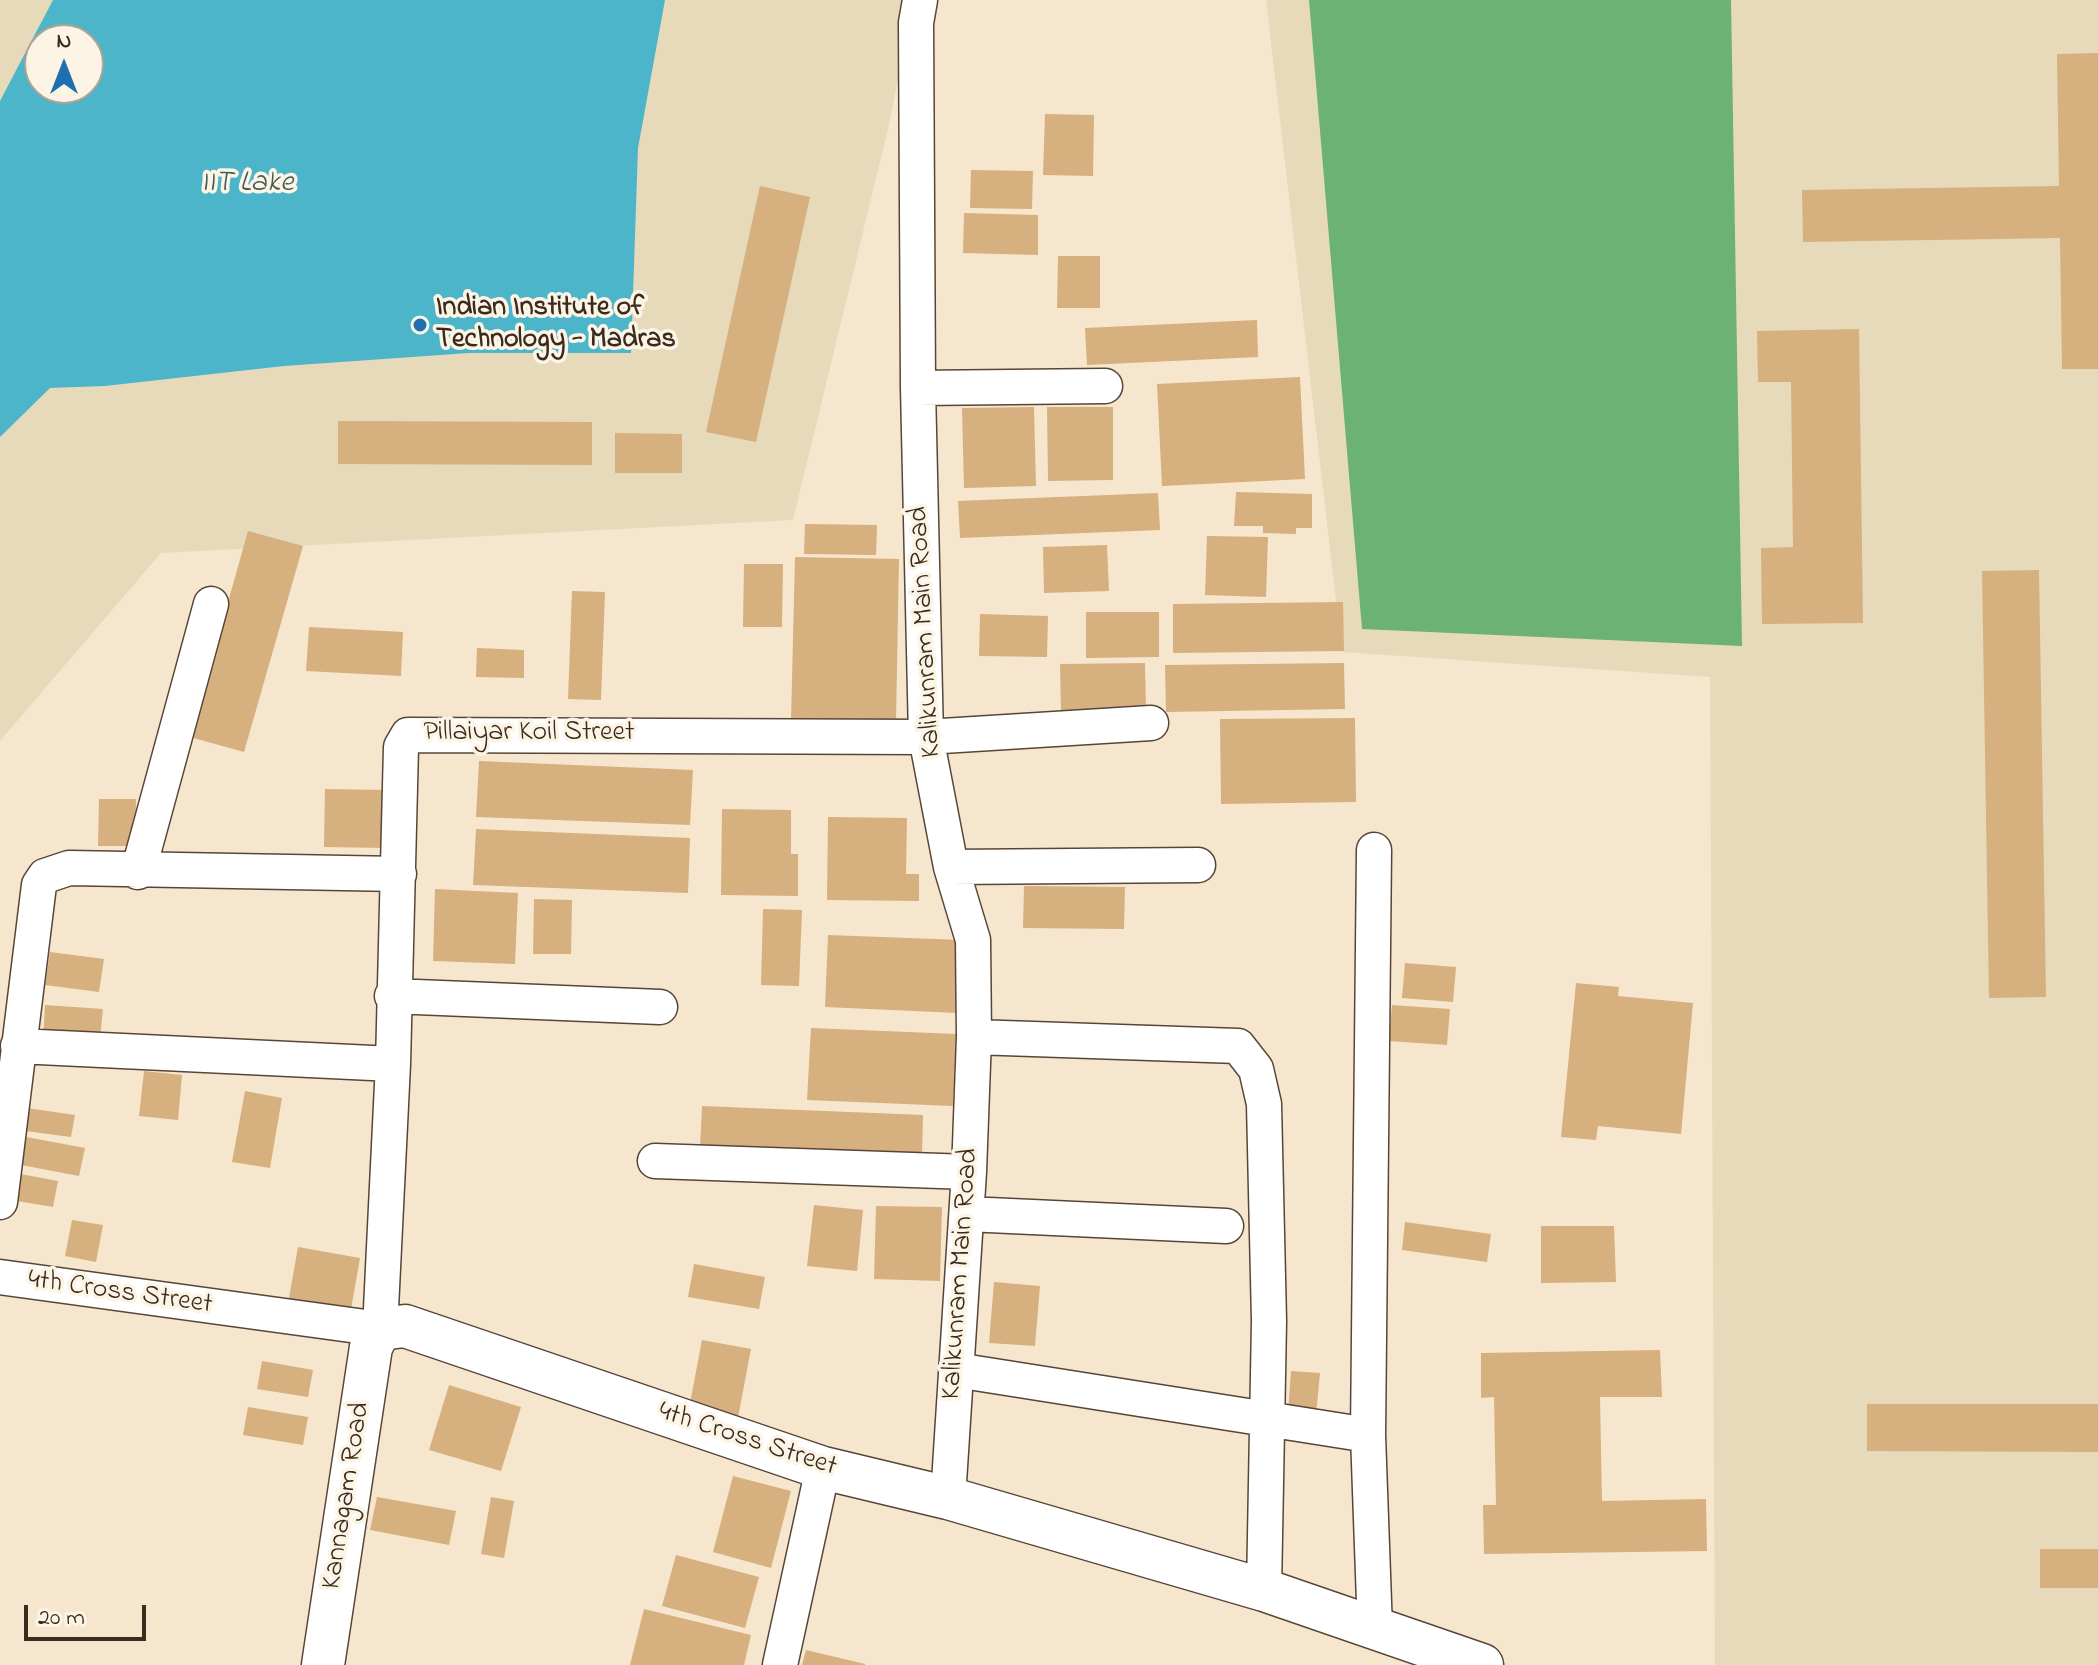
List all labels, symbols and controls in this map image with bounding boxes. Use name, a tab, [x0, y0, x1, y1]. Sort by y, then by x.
north arrow	[24, 24, 104, 104]
text: N	[57, 26, 71, 58]
water label: IIT Lake	[201, 167, 293, 203]
place label: Indian Institute of Technology - Madras	[436, 292, 676, 358]
marker: Indian Institute of Technology - Madras	[411, 316, 429, 334]
street label: Kalikunram Main Road	[904, 505, 950, 759]
street label: Pillaiyar Koil Street	[424, 717, 634, 751]
street label: Kalikunram Main Road	[936, 1147, 988, 1401]
street label: 4th Cross Street	[26, 1264, 214, 1324]
street label: 4th Cross Street	[653, 1396, 841, 1486]
street label: Kannagam Road	[317, 1400, 379, 1592]
scale bar	[28, 1589, 150, 1639]
text: 20 m	[38, 1601, 85, 1636]

